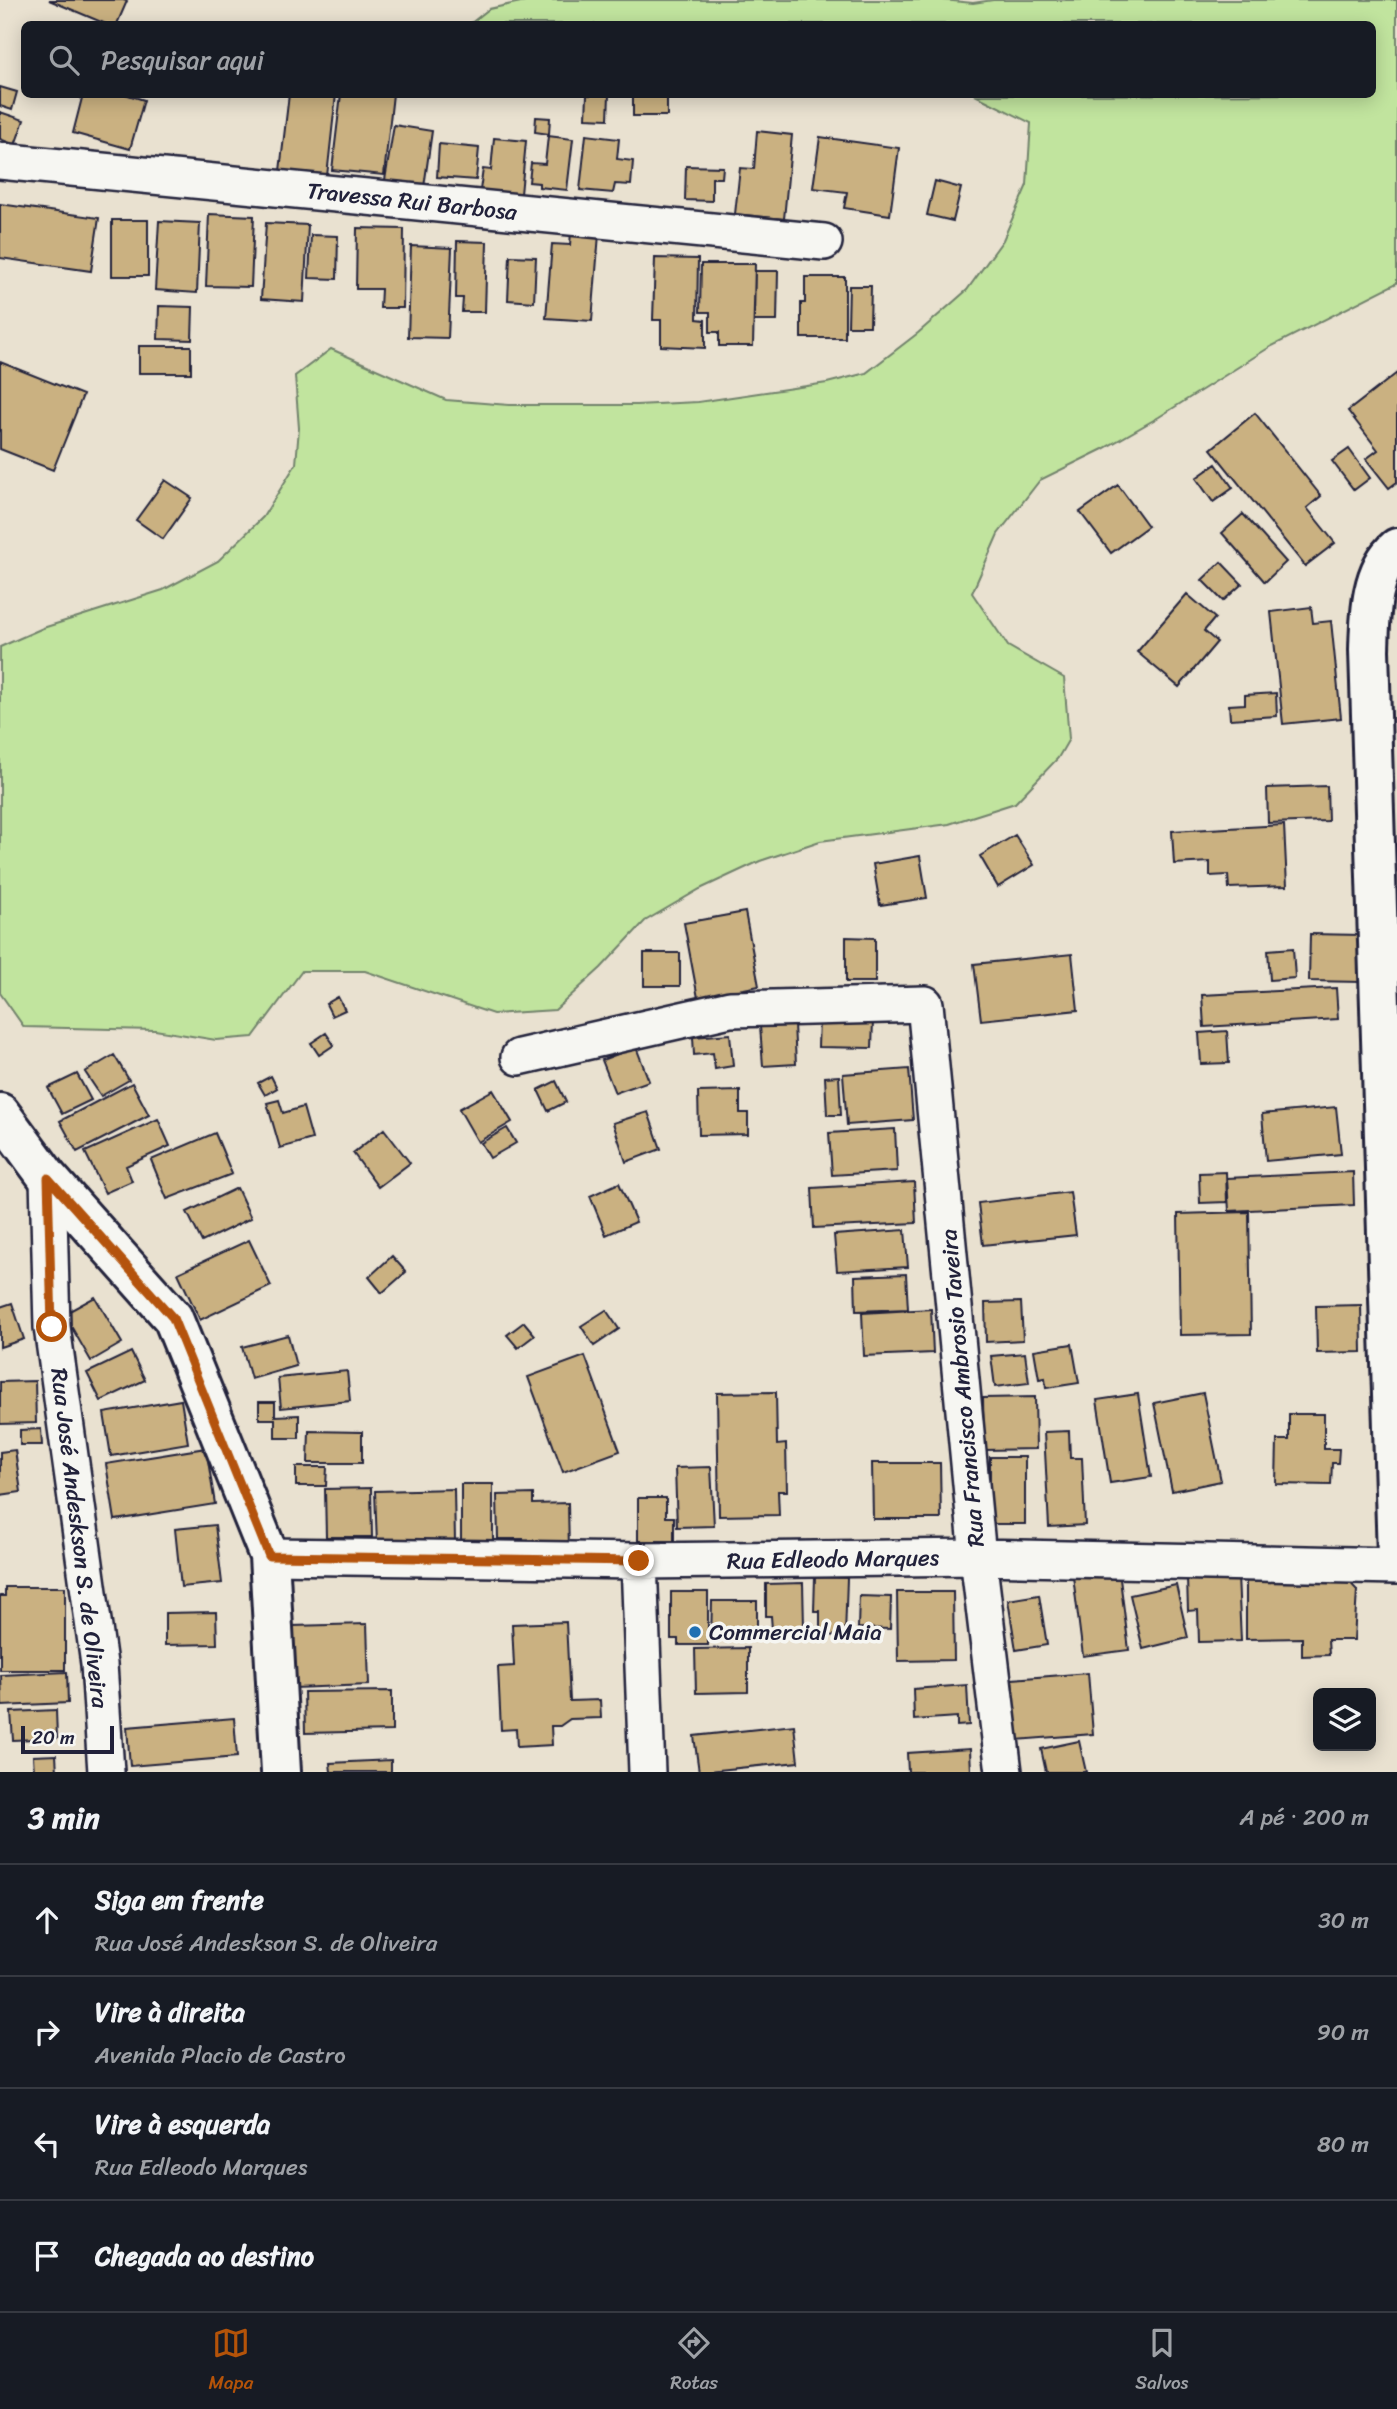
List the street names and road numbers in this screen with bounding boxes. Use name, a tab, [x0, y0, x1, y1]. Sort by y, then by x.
street label: Travessa Rui Barbosa	[305, 170, 519, 233]
street label: Rua Francisco Ambrosio Taveira	[928, 1227, 997, 1549]
street label: Rua José Andeskson S. de Oliveira	[38, 1366, 121, 1711]
street label: Rua Edleodo Marques	[726, 1537, 940, 1582]

